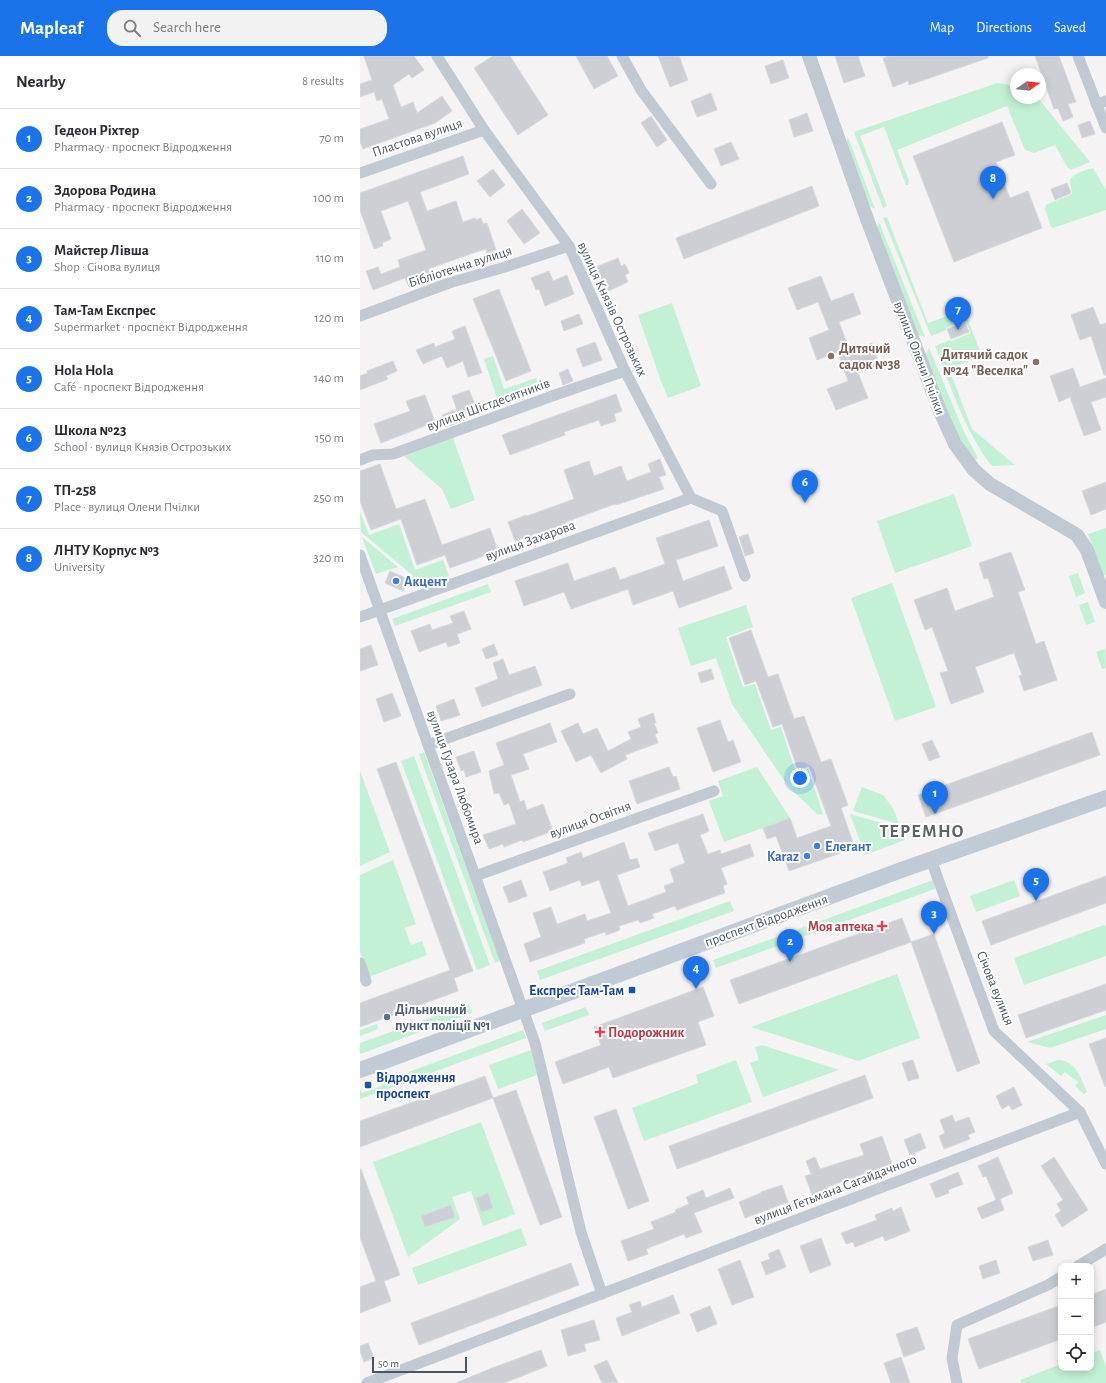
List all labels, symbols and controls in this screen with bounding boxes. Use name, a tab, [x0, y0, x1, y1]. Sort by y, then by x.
search box	[107, 10, 387, 46]
icon: search	[121, 17, 143, 39]
text: Mapleaf	[20, 19, 83, 38]
text: Search here	[153, 20, 221, 35]
text: Map	[930, 21, 954, 35]
text: Directions	[976, 21, 1032, 35]
text: Saved	[1054, 21, 1086, 35]
north arrow	[1010, 68, 1046, 104]
text: Nearby	[16, 73, 66, 90]
text: 8 results	[302, 75, 344, 88]
street label: Пластова вулиця	[370, 116, 464, 160]
text: Гедеон Ріхтер	[54, 123, 139, 138]
text: 1	[27, 132, 31, 145]
text: 70 m	[319, 132, 344, 145]
text: Pharmacy · проспект Відродження	[54, 141, 232, 154]
pin: 8	[980, 166, 1006, 199]
text: Здорова Родина	[54, 183, 156, 198]
text: 2	[26, 192, 32, 205]
text: 100 m	[313, 192, 344, 205]
text: Pharmacy · проспект Відродження	[54, 201, 232, 214]
street label: вулиця Князів Острозьких	[575, 240, 649, 379]
text: Майстер Лівша	[54, 243, 149, 258]
street label: Бібліотечна вулиця	[407, 244, 514, 290]
text: 3	[26, 252, 32, 265]
text: 110 m	[316, 252, 344, 265]
text: Shop · Січова вулиця	[54, 261, 160, 274]
pin: 7	[945, 297, 971, 330]
street label: вулиця Олени Пчілки	[891, 300, 947, 417]
text: Там-Там Експрес	[54, 303, 156, 318]
text: 4	[26, 312, 32, 325]
text: 120 m	[314, 312, 344, 325]
text: Supermarket · проспект Відродження	[54, 321, 248, 334]
place label: Дитячий садок №38	[839, 342, 900, 372]
place label: Дитячий садок №24 "Веселка"	[941, 348, 1028, 378]
marker: Дитячий садок №38	[826, 351, 836, 361]
marker: Дитячий садок №24 "Веселка"	[1031, 357, 1041, 367]
text: Hola Hola	[54, 363, 114, 378]
text: 5	[26, 372, 32, 385]
text: 140 m	[314, 372, 344, 385]
street label: вулиця Шістдесятників	[425, 376, 552, 434]
text: Café · проспект Відродження	[54, 381, 204, 394]
text: Школа №23	[54, 423, 127, 438]
text: 6	[26, 432, 32, 445]
text: 150 m	[315, 432, 344, 445]
text: School · вулиця Князів Острозьких	[54, 441, 231, 454]
pin: 6	[792, 470, 818, 503]
text: ТП-258	[54, 483, 97, 498]
text: 7	[26, 492, 32, 505]
text: 250 m	[313, 492, 344, 505]
text: Place · вулиця Олени Пчілки	[54, 501, 200, 514]
street label: вулиця Захарова	[483, 518, 578, 564]
text: ЛНТУ Корпус №3	[54, 543, 159, 558]
text: 8	[26, 552, 32, 565]
text: 320 m	[313, 552, 344, 565]
text: University	[54, 561, 105, 574]
place label: Акцент	[404, 575, 447, 589]
marker: Акцент	[391, 576, 401, 586]
street label: вулиця Гузара Любомира	[424, 708, 486, 847]
your location	[790, 768, 810, 788]
pin: 1	[922, 781, 948, 814]
street label: вулиця Освітня	[548, 799, 633, 841]
district label: ТЕРЕМНО	[879, 823, 965, 841]
place label: Елегант	[825, 840, 871, 854]
marker: Елегант	[812, 841, 822, 851]
place label: Karaz	[767, 850, 799, 864]
marker: Karaz	[802, 851, 812, 861]
pin: 5	[1023, 868, 1049, 901]
street label: проспект Відродження	[703, 892, 830, 950]
pin: 3	[921, 901, 947, 934]
place label: Моя аптека	[808, 920, 874, 934]
marker: Моя аптека	[877, 921, 887, 931]
pin: 2	[777, 929, 803, 962]
street label: Січова вулиця	[974, 949, 1016, 1028]
pin: 4	[683, 956, 709, 989]
place label: Експрес Там-Там	[529, 984, 624, 998]
marker: Експрес Там-Там	[627, 985, 637, 995]
place label: Дільничний пункт поліції №1	[395, 1003, 491, 1033]
marker: Дільничний пункт поліції №1	[382, 1012, 392, 1022]
place label: Подорожник	[608, 1026, 684, 1040]
marker: Подорожник	[595, 1027, 605, 1037]
place label: Відродження проспект	[376, 1071, 456, 1101]
marker: Відродження проспект	[363, 1080, 373, 1090]
street label: вулиця Гетьмана Сагайдачного	[752, 1152, 919, 1227]
map controls	[1058, 1263, 1094, 1371]
button: +	[1058, 1263, 1094, 1299]
button: −	[1058, 1299, 1094, 1335]
button: locate	[1058, 1335, 1094, 1371]
scale bar	[372, 1355, 467, 1374]
text: 50 m	[378, 1358, 399, 1369]

